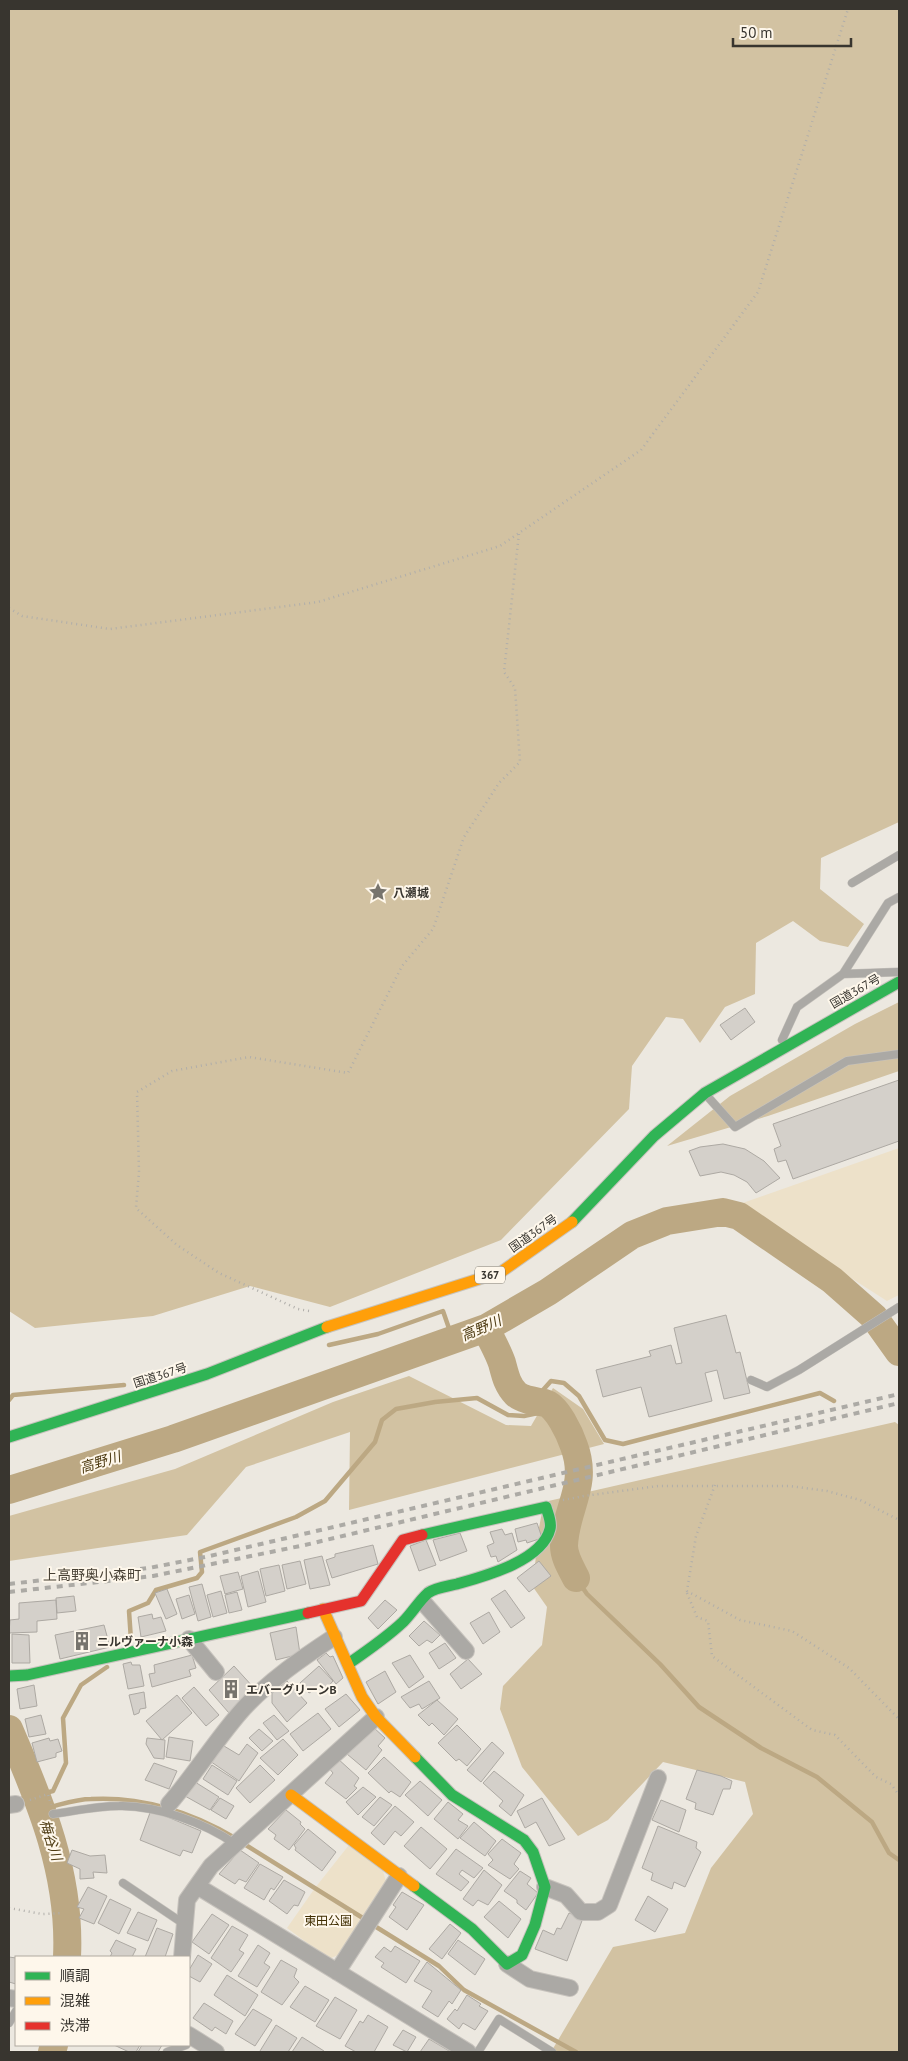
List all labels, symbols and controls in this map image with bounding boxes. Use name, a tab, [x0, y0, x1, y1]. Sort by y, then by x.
scale bar	[733, 15, 850, 47]
text: 50 m	[740, 23, 773, 42]
place icon: 八瀬城	[367, 881, 389, 903]
place label: 八瀬城	[393, 885, 429, 900]
street label: 国道367号	[827, 971, 883, 1011]
street label: 国道367号	[506, 1211, 560, 1255]
road number: 367	[475, 1266, 505, 1284]
water label: 高野川	[458, 1310, 506, 1345]
street label: 国道367号	[131, 1359, 189, 1391]
water label: 高野川	[77, 1447, 125, 1477]
district label: 上高野奥小森町	[43, 1566, 141, 1584]
building icon: ニルヴァーナ小森	[71, 1630, 93, 1652]
place label: ニルヴァーナ小森	[97, 1634, 193, 1649]
building icon: エバーグリーンB	[220, 1678, 242, 1700]
place label: エバーグリーンB	[246, 1682, 337, 1697]
water label: 梅谷川	[36, 1817, 67, 1865]
park label: 東田公園	[304, 1913, 352, 1928]
legend	[15, 1956, 190, 2046]
text: 順調	[60, 1966, 90, 1985]
text: 混雑	[60, 1991, 90, 2010]
text: 渋滞	[60, 2016, 90, 2035]

